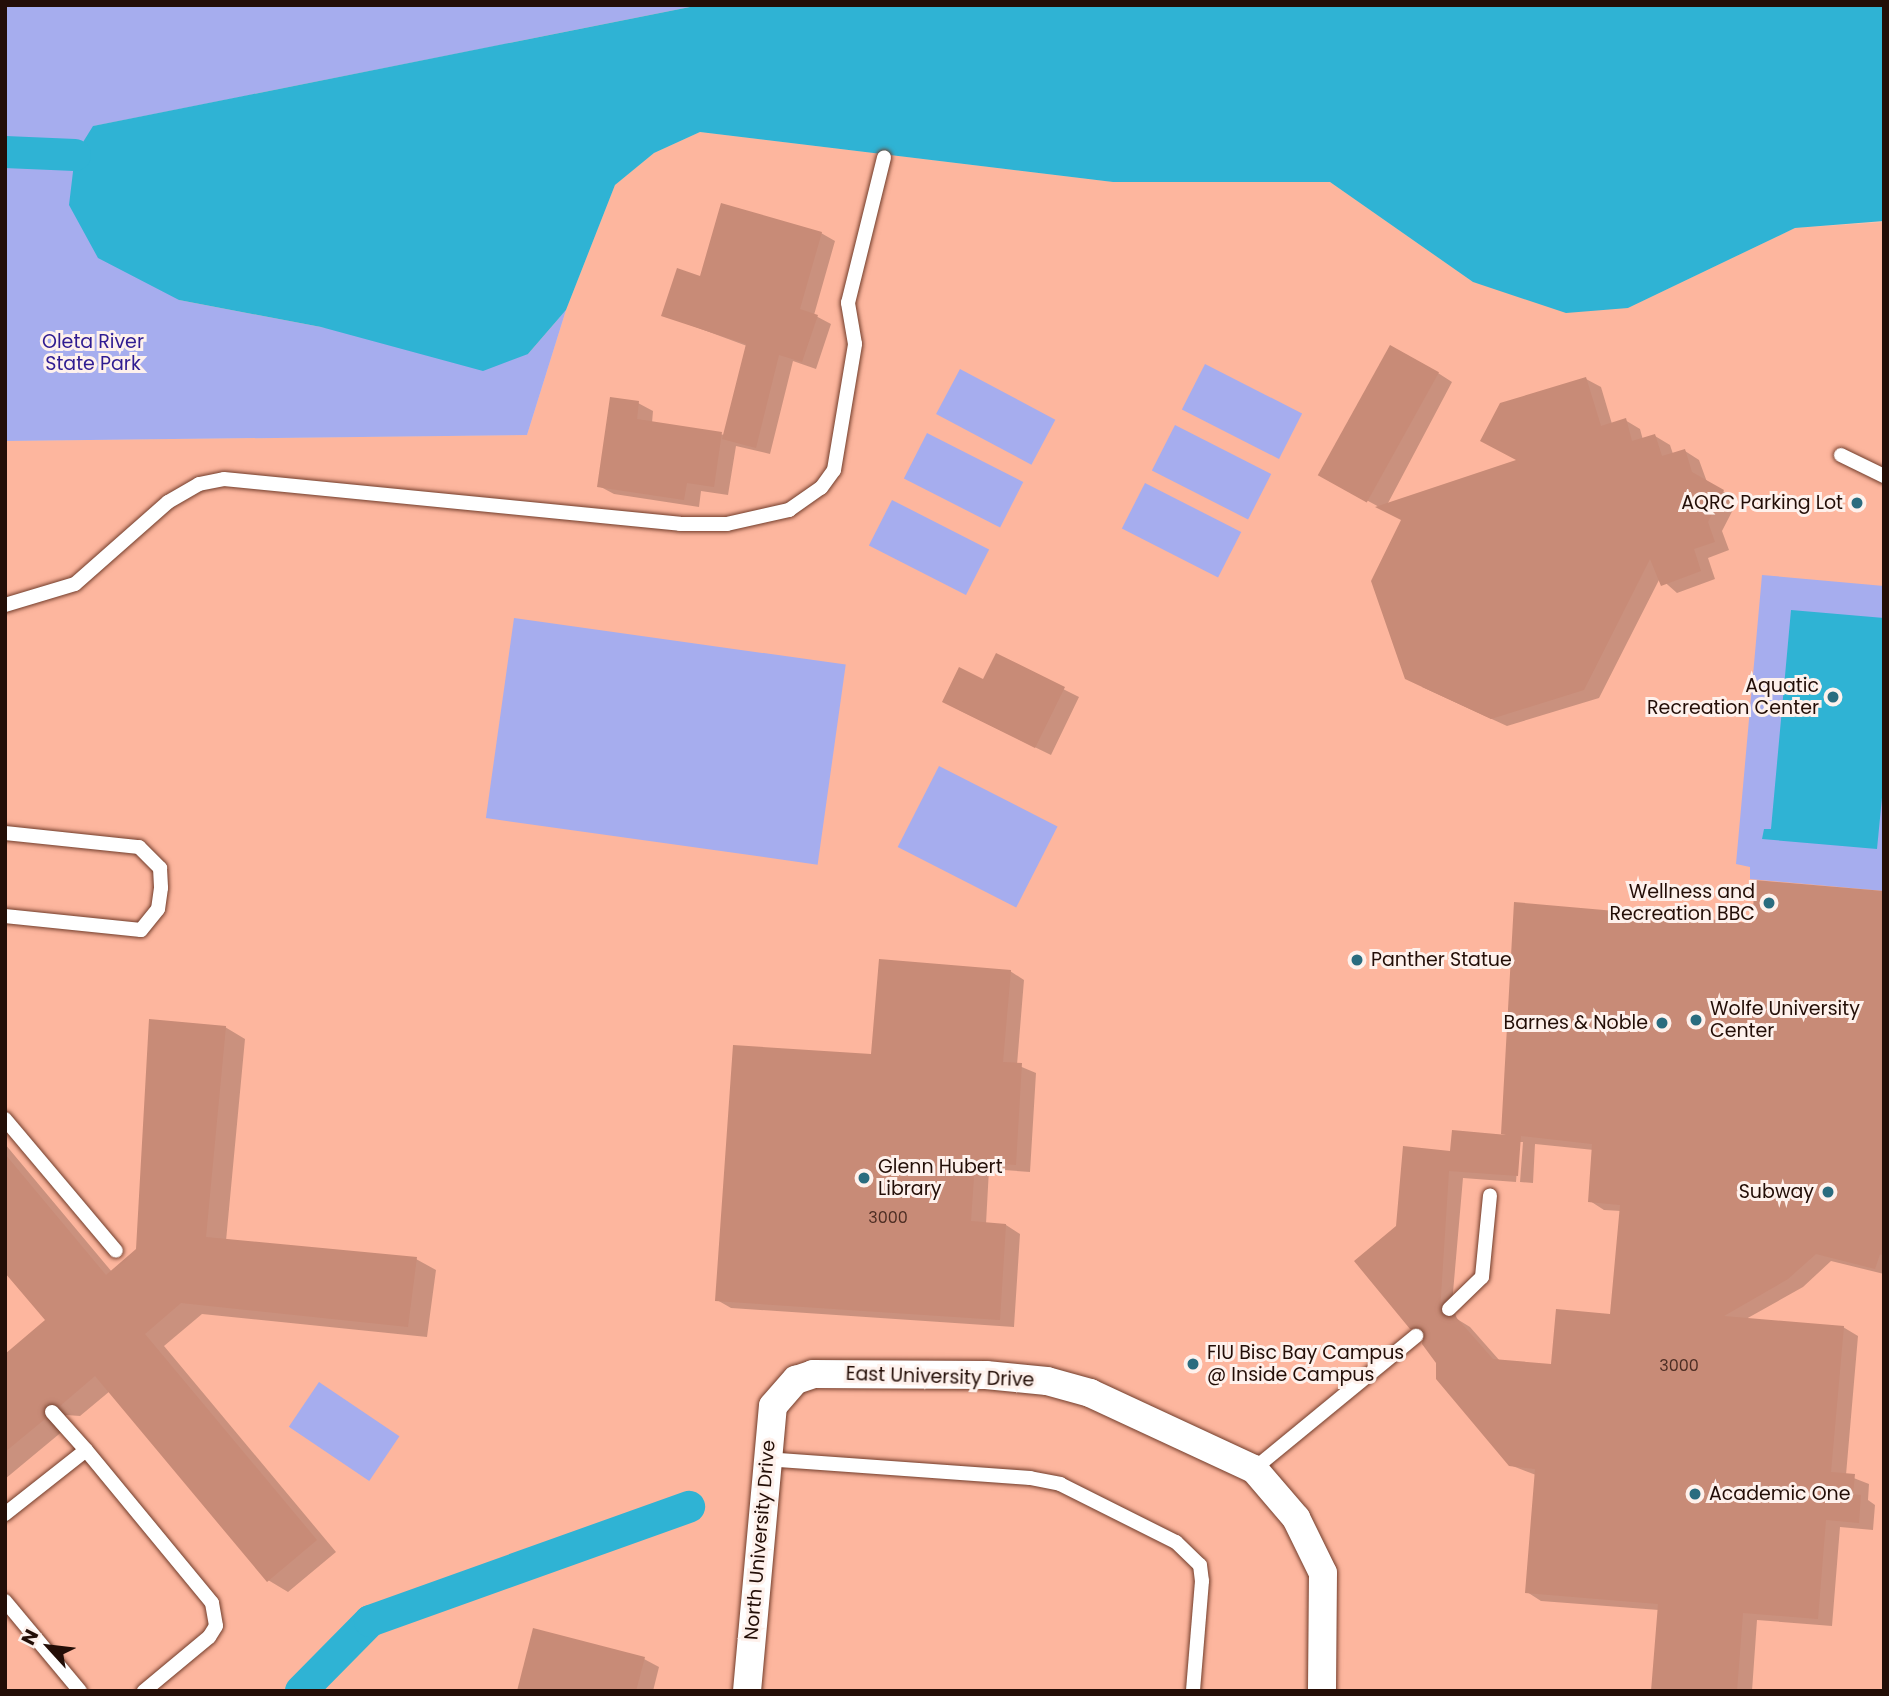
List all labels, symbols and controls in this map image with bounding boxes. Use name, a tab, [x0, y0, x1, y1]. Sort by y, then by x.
park label: Oleta River State Park	[42, 331, 144, 375]
place label: AQRC Parking Lot	[1681, 492, 1843, 514]
marker: AQRC Parking Lot	[1849, 495, 1865, 511]
place label: Aquatic Recreation Center	[1647, 675, 1819, 719]
marker: Aquatic Recreation Center	[1825, 689, 1841, 705]
place label: Wellness and Recreation BBC	[1609, 881, 1755, 925]
marker: Wellness and Recreation BBC	[1761, 895, 1777, 911]
place label: Panther Statue	[1371, 949, 1512, 971]
marker: Panther Statue	[1349, 952, 1365, 968]
place label: Wolfe University Center	[1710, 998, 1860, 1042]
place label: Barnes & Noble	[1504, 1012, 1648, 1034]
marker: Wolfe University Center	[1688, 1012, 1704, 1028]
marker: Barnes & Noble	[1654, 1015, 1670, 1031]
place label: Glenn Hubert Library	[878, 1156, 1003, 1200]
marker: Glenn Hubert Library	[856, 1170, 872, 1186]
place label: Subway	[1739, 1181, 1814, 1203]
marker: Subway	[1820, 1184, 1836, 1200]
house number: 3000	[868, 1208, 908, 1228]
place label: FIU Bisc Bay Campus @ Inside Campus	[1207, 1342, 1404, 1386]
marker: FIU Bisc Bay Campus @ Inside Campus	[1185, 1356, 1201, 1372]
house number: 3000	[1659, 1356, 1699, 1376]
street label: East University Drive	[845, 1362, 1035, 1392]
street label: North University Drive	[740, 1439, 780, 1641]
place label: Academic One	[1709, 1483, 1851, 1505]
marker: Academic One	[1687, 1486, 1703, 1502]
north arrow	[14, 1612, 84, 1682]
text: N	[15, 1625, 45, 1650]

